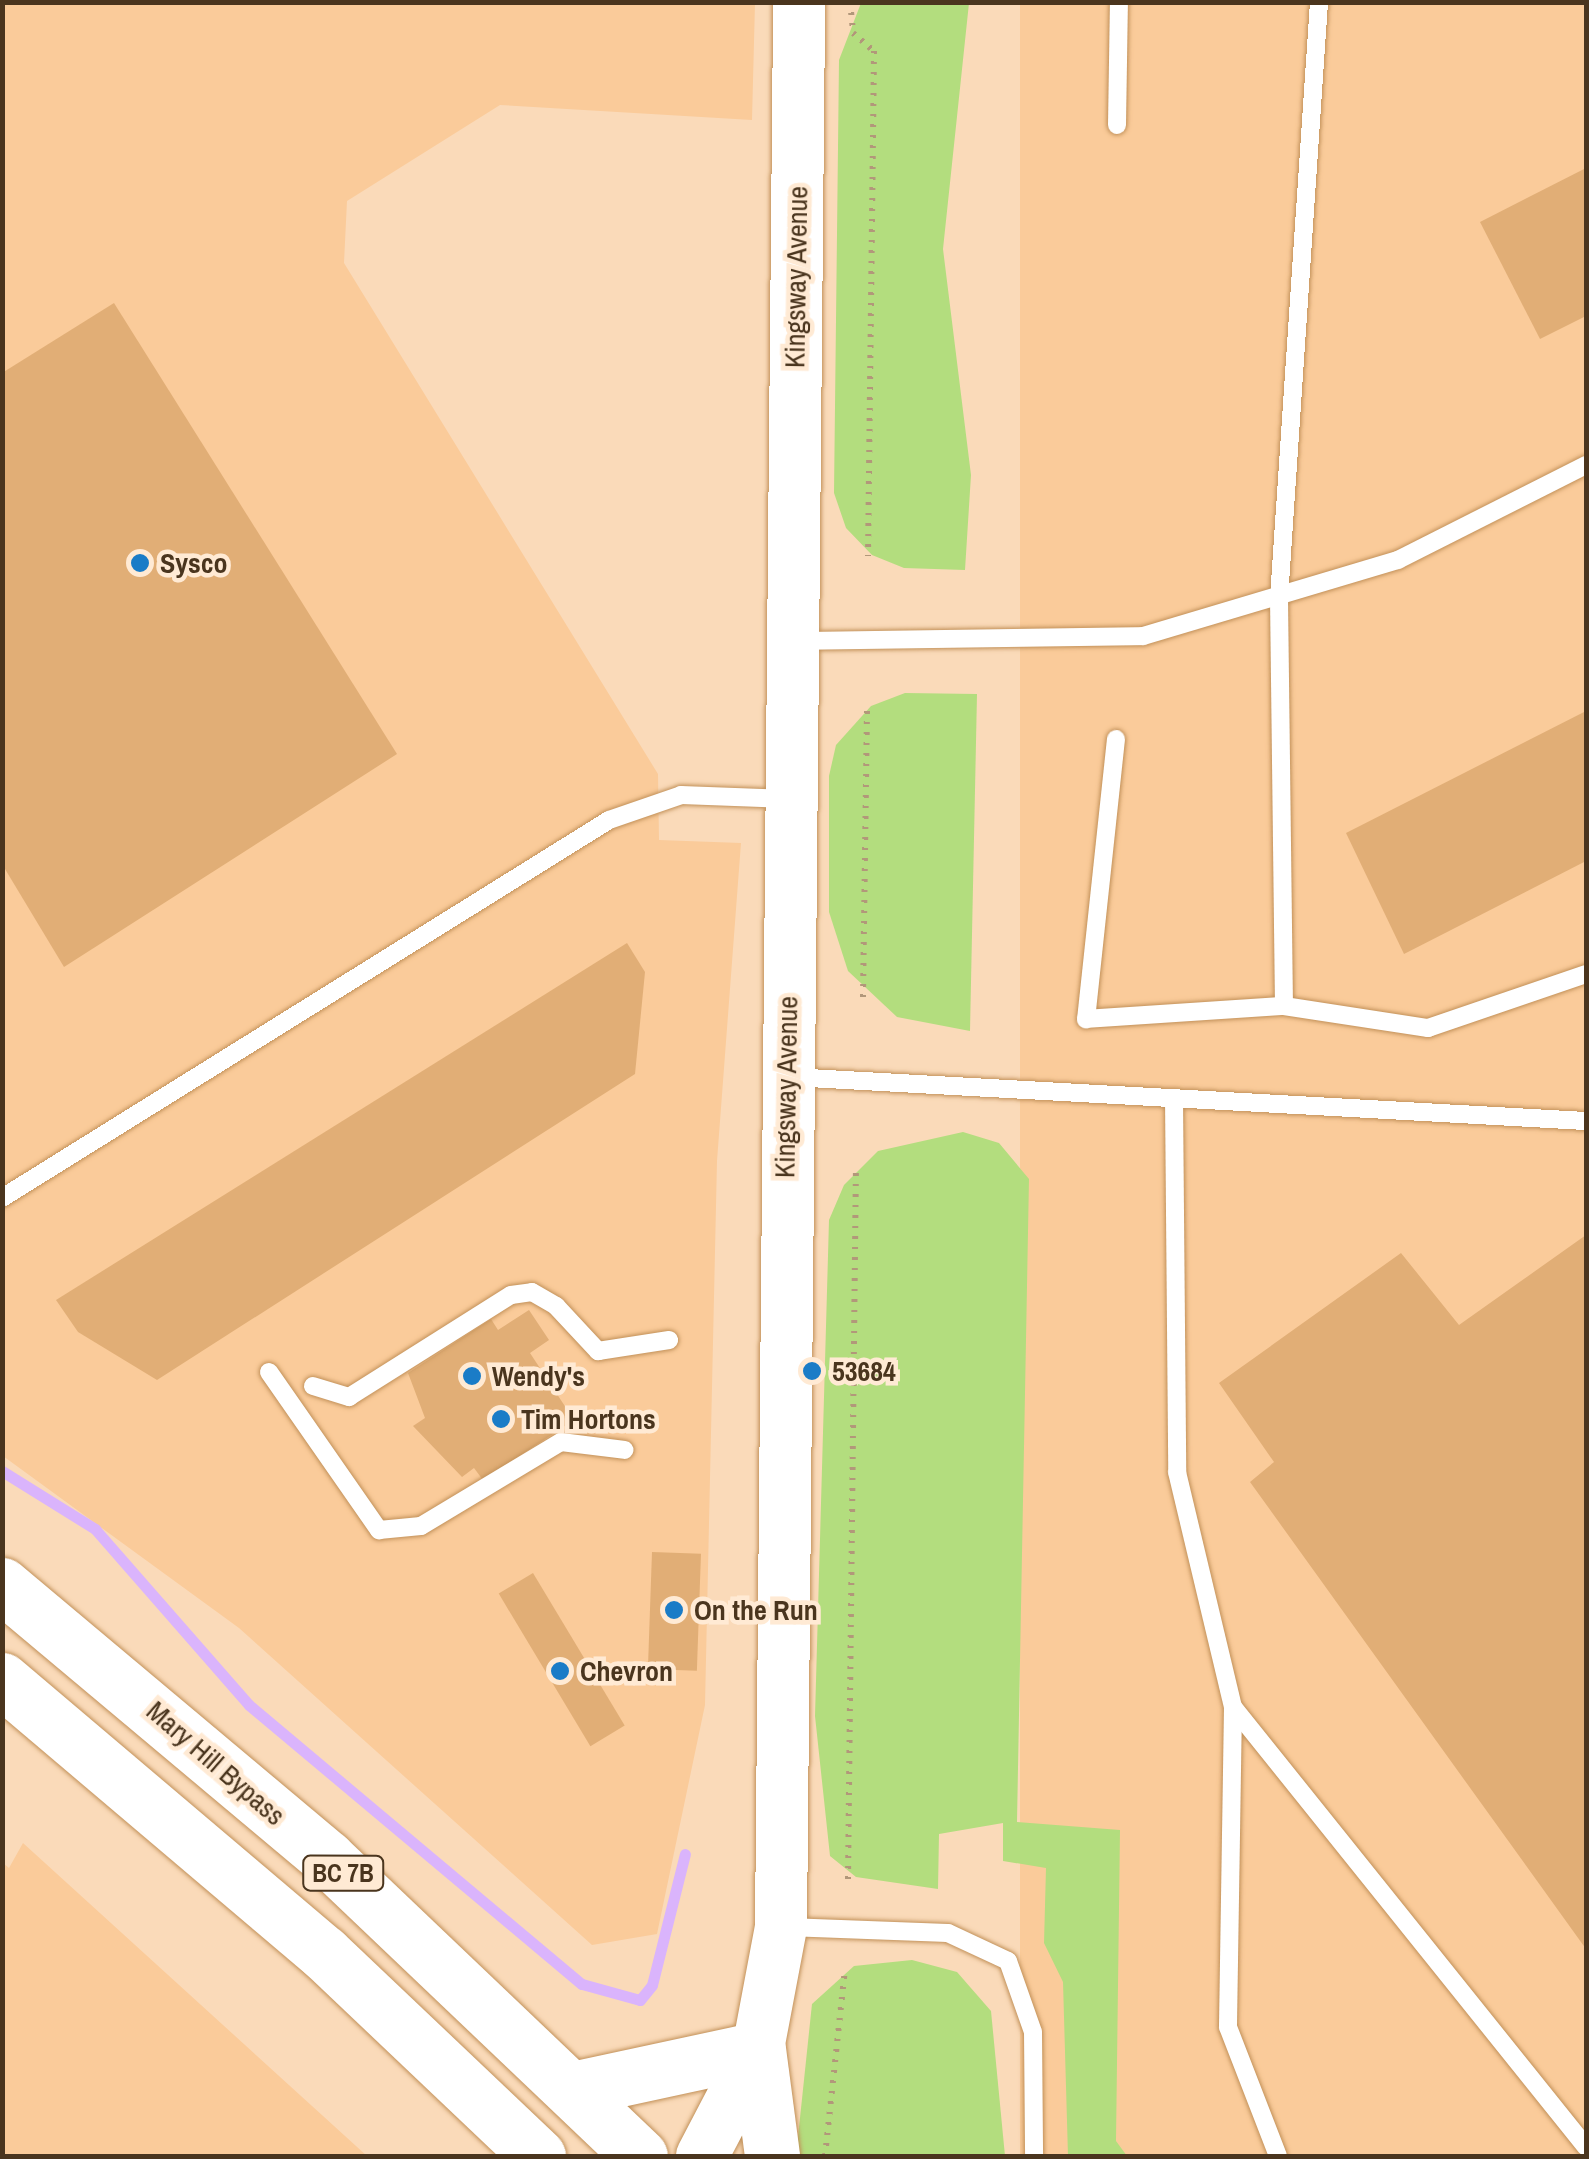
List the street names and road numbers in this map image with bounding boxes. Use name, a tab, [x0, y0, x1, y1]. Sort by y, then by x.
street label: Kingsway Avenue	[778, 185, 814, 369]
street label: Kingsway Avenue	[768, 995, 804, 1179]
street label: Mary Hill Bypass	[140, 1694, 292, 1832]
road number: BC 7B	[300, 1853, 386, 1893]

